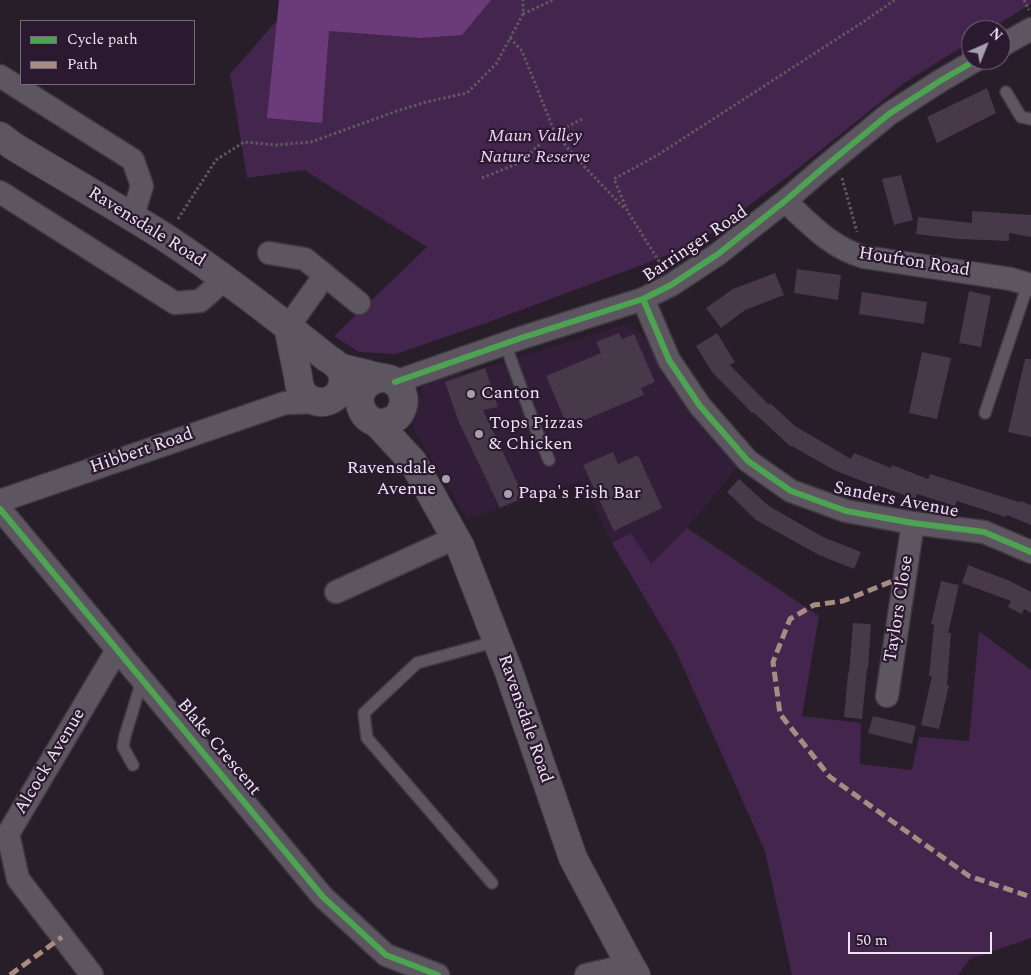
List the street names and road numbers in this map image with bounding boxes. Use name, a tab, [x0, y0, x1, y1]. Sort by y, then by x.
street label: Ravensdale Road	[83, 183, 209, 273]
street label: Barringer Road	[640, 202, 752, 288]
street label: Houfton Road	[857, 244, 971, 282]
street label: Hibbert Road	[88, 424, 196, 480]
street label: Sanders Avenue	[832, 478, 960, 524]
street label: Taylors Close	[881, 554, 919, 664]
street label: Ravensdale Road	[492, 652, 556, 786]
street label: Blake Crescent	[171, 695, 265, 801]
street label: Alcock Avenue	[11, 705, 91, 819]

